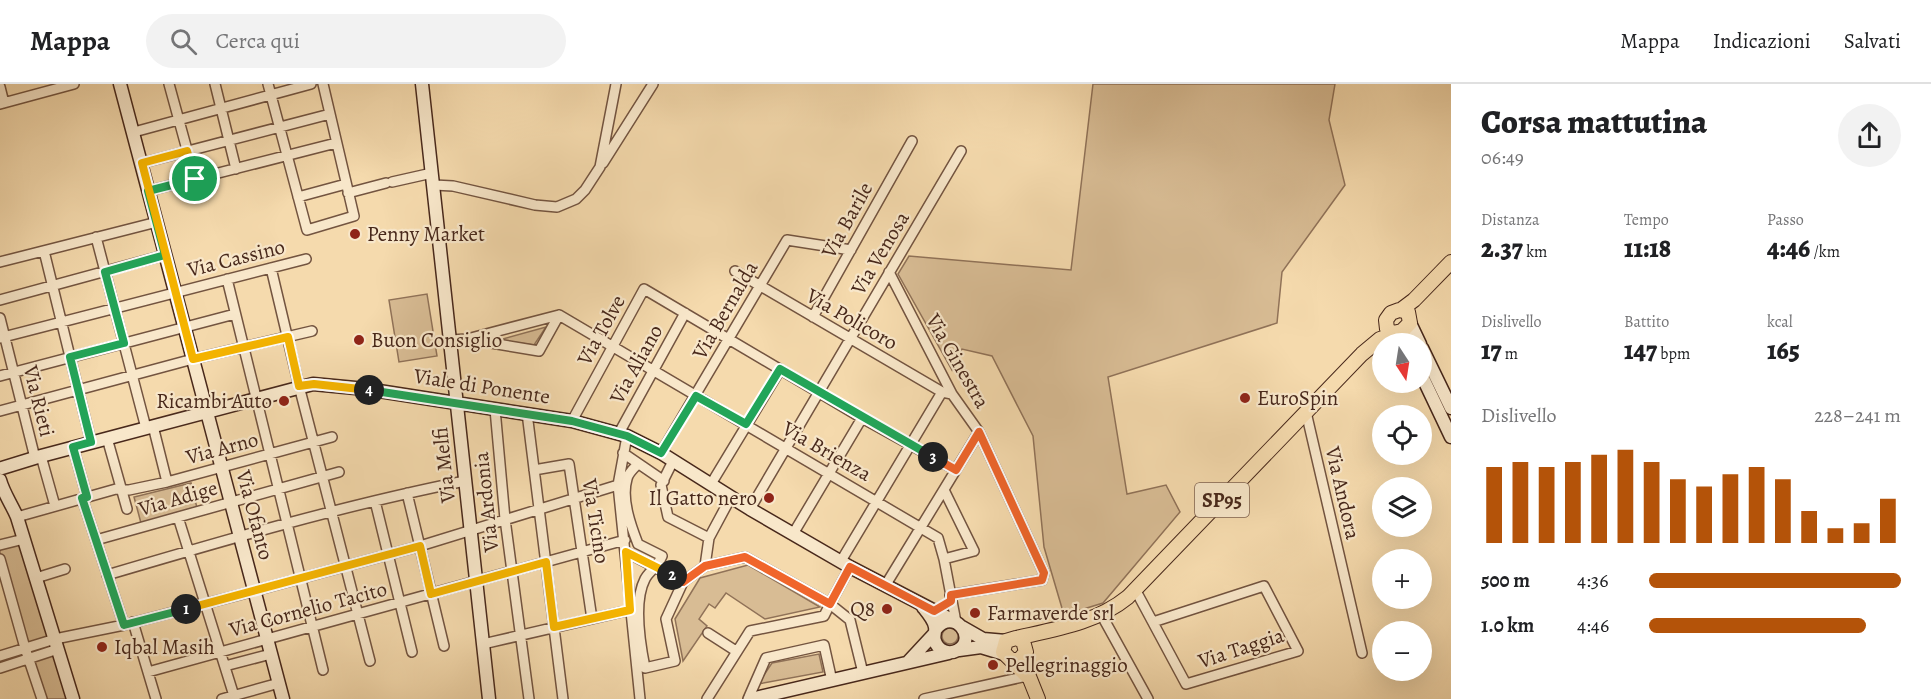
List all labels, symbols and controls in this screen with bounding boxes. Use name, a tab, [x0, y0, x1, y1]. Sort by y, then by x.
search box	[146, 14, 566, 68]
text: Mappa	[30, 22, 110, 60]
icon: search	[167, 25, 200, 58]
text: Cerca qui	[215, 26, 300, 56]
text: Mappa	[1620, 27, 1680, 55]
text: Indicazioni	[1713, 27, 1811, 55]
text: Salvati	[1844, 27, 1901, 55]
text: Corsa mattutina	[1481, 99, 1707, 144]
button: share	[1838, 104, 1901, 167]
text: 06:49	[1481, 144, 1524, 171]
pin	[169, 153, 220, 204]
icon: arrive	[178, 162, 211, 195]
street label: Via Barile	[814, 177, 879, 264]
street label: Via Venosa	[844, 206, 916, 301]
text: Distanza	[1481, 209, 1540, 231]
text: Tempo	[1624, 209, 1669, 231]
text: Passo	[1767, 209, 1804, 231]
place label: Penny Market	[367, 220, 485, 248]
marker: Penny Market	[348, 227, 362, 241]
text: 2.37	[1481, 231, 1523, 266]
text: 11:18	[1624, 231, 1671, 266]
text: 4:46	[1767, 231, 1810, 266]
street label: Via Cassino	[183, 232, 288, 284]
text: km	[1523, 241, 1547, 263]
text: /km	[1810, 241, 1840, 263]
street label: Via Bernalda	[685, 256, 765, 365]
street label: Via Policoro	[800, 281, 903, 356]
street label: Via Tolve	[570, 290, 632, 371]
street label: Via Ginestra	[919, 308, 997, 414]
text: Dislivello	[1481, 311, 1541, 333]
text: Battito	[1624, 311, 1669, 333]
text: kcal	[1767, 311, 1793, 333]
street label: Via Aliano	[602, 319, 669, 409]
place label: Buon Consiglio	[371, 326, 502, 354]
marker: Buon Consiglio	[352, 333, 366, 347]
north arrow	[1372, 333, 1432, 393]
map controls	[1372, 333, 1432, 681]
text: 17	[1481, 333, 1502, 368]
text: 147	[1624, 333, 1657, 368]
text: 165	[1767, 333, 1800, 368]
text: m	[1502, 343, 1518, 365]
text: bpm	[1657, 343, 1690, 365]
street label: Via Rieti	[16, 361, 61, 440]
street label: Viale di Ponente	[411, 361, 552, 411]
pin: 4	[354, 375, 384, 405]
text: 4	[365, 379, 373, 401]
place label: EuroSpin	[1257, 384, 1338, 412]
place label: Ricambi Auto	[156, 387, 272, 415]
marker: EuroSpin	[1238, 391, 1252, 405]
marker: Ricambi Auto	[277, 394, 291, 408]
text: Dislivello	[1481, 402, 1557, 429]
text: 228–241 m	[1814, 402, 1901, 429]
button: locate	[1372, 405, 1432, 465]
street label: Via Brienza	[776, 414, 877, 488]
street label: Via Arno	[182, 425, 261, 471]
street label: Via Melfi	[426, 426, 462, 505]
pin: 3	[918, 442, 948, 472]
street label: Via Andora	[1318, 443, 1367, 542]
text: 3	[930, 446, 936, 468]
street label: Via Ardonia	[467, 450, 505, 554]
street label: Via Ofanto	[229, 466, 280, 563]
street label: Via Adige	[134, 473, 221, 523]
street label: Via Ticino	[575, 476, 617, 565]
button: layers	[1372, 477, 1432, 537]
road number: SP95	[1195, 483, 1249, 517]
place label: Il Gatto nero	[649, 484, 757, 512]
marker: Il Gatto nero	[762, 491, 776, 505]
button: +	[1372, 549, 1432, 609]
pin: 2	[657, 560, 687, 590]
text: 2	[668, 564, 676, 586]
text: 500 m	[1481, 567, 1530, 594]
text: 4:36	[1577, 567, 1608, 594]
street label: Via Cornelio Tacito	[225, 575, 390, 644]
pin: 1	[171, 594, 201, 624]
place label: Q8	[850, 595, 875, 623]
text: 1	[183, 598, 189, 620]
place label: Farmaverde srl	[987, 599, 1114, 627]
marker: Q8	[880, 602, 894, 616]
marker: Farmaverde srl	[968, 606, 982, 620]
text: 1.0 km	[1481, 612, 1534, 639]
text: 4:46	[1577, 612, 1609, 639]
street label: Via Taggia	[1193, 621, 1288, 675]
button: −	[1372, 621, 1432, 681]
place label: Iqbal Masih	[114, 633, 215, 661]
marker: Iqbal Masih	[95, 640, 109, 654]
place label: Pellegrinaggio	[1005, 651, 1128, 679]
marker: Pellegrinaggio	[986, 658, 1000, 672]

